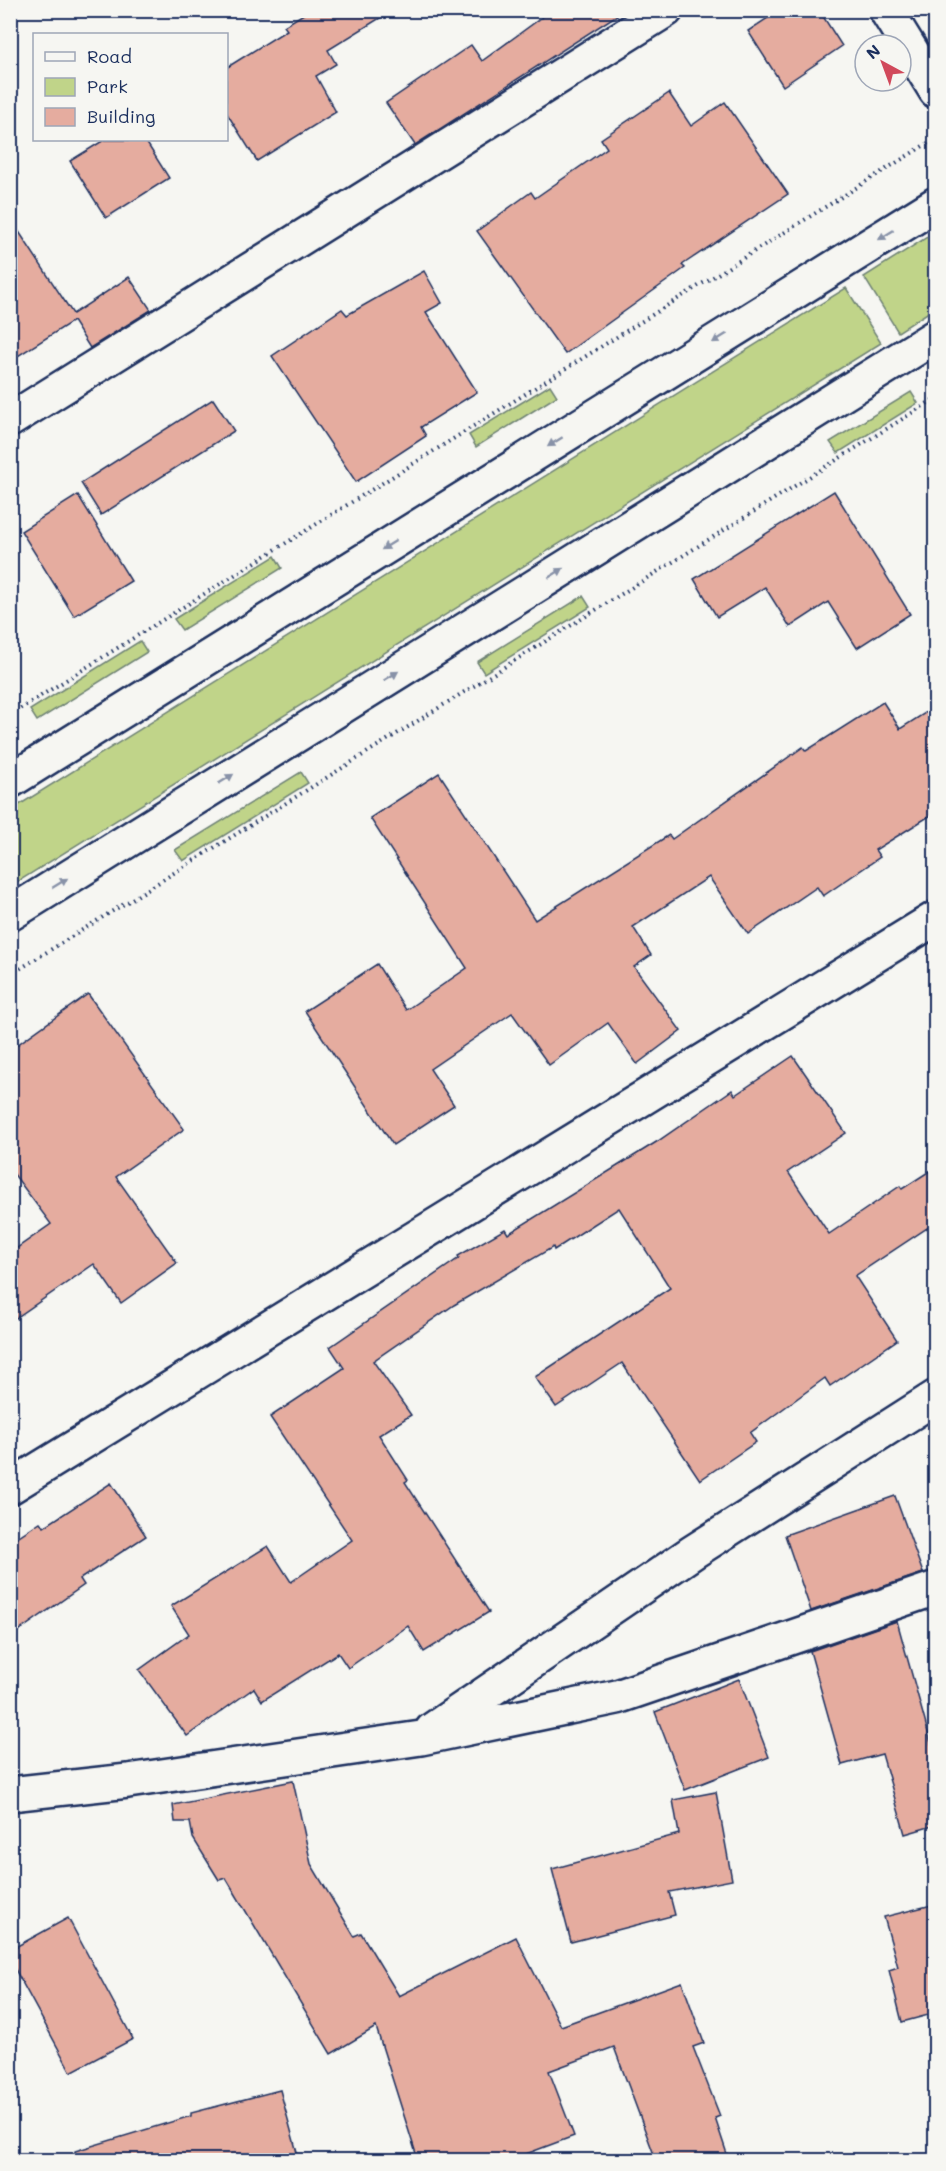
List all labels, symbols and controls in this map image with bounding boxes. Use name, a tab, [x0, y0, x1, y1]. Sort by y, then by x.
legend	[33, 33, 228, 141]
north arrow	[853, 33, 913, 93]
text: N	[861, 39, 884, 63]
text: Road	[87, 44, 132, 68]
text: Park	[87, 74, 128, 98]
text: Building	[87, 104, 155, 128]
one-way arrow	[878, 230, 894, 241]
one-way arrow	[712, 333, 728, 344]
one-way arrow	[547, 436, 563, 447]
one-way arrow	[381, 539, 397, 550]
one-way arrow	[548, 567, 564, 579]
one-way arrow	[383, 671, 399, 682]
one-way arrow	[217, 774, 234, 785]
one-way arrow	[52, 877, 68, 888]

